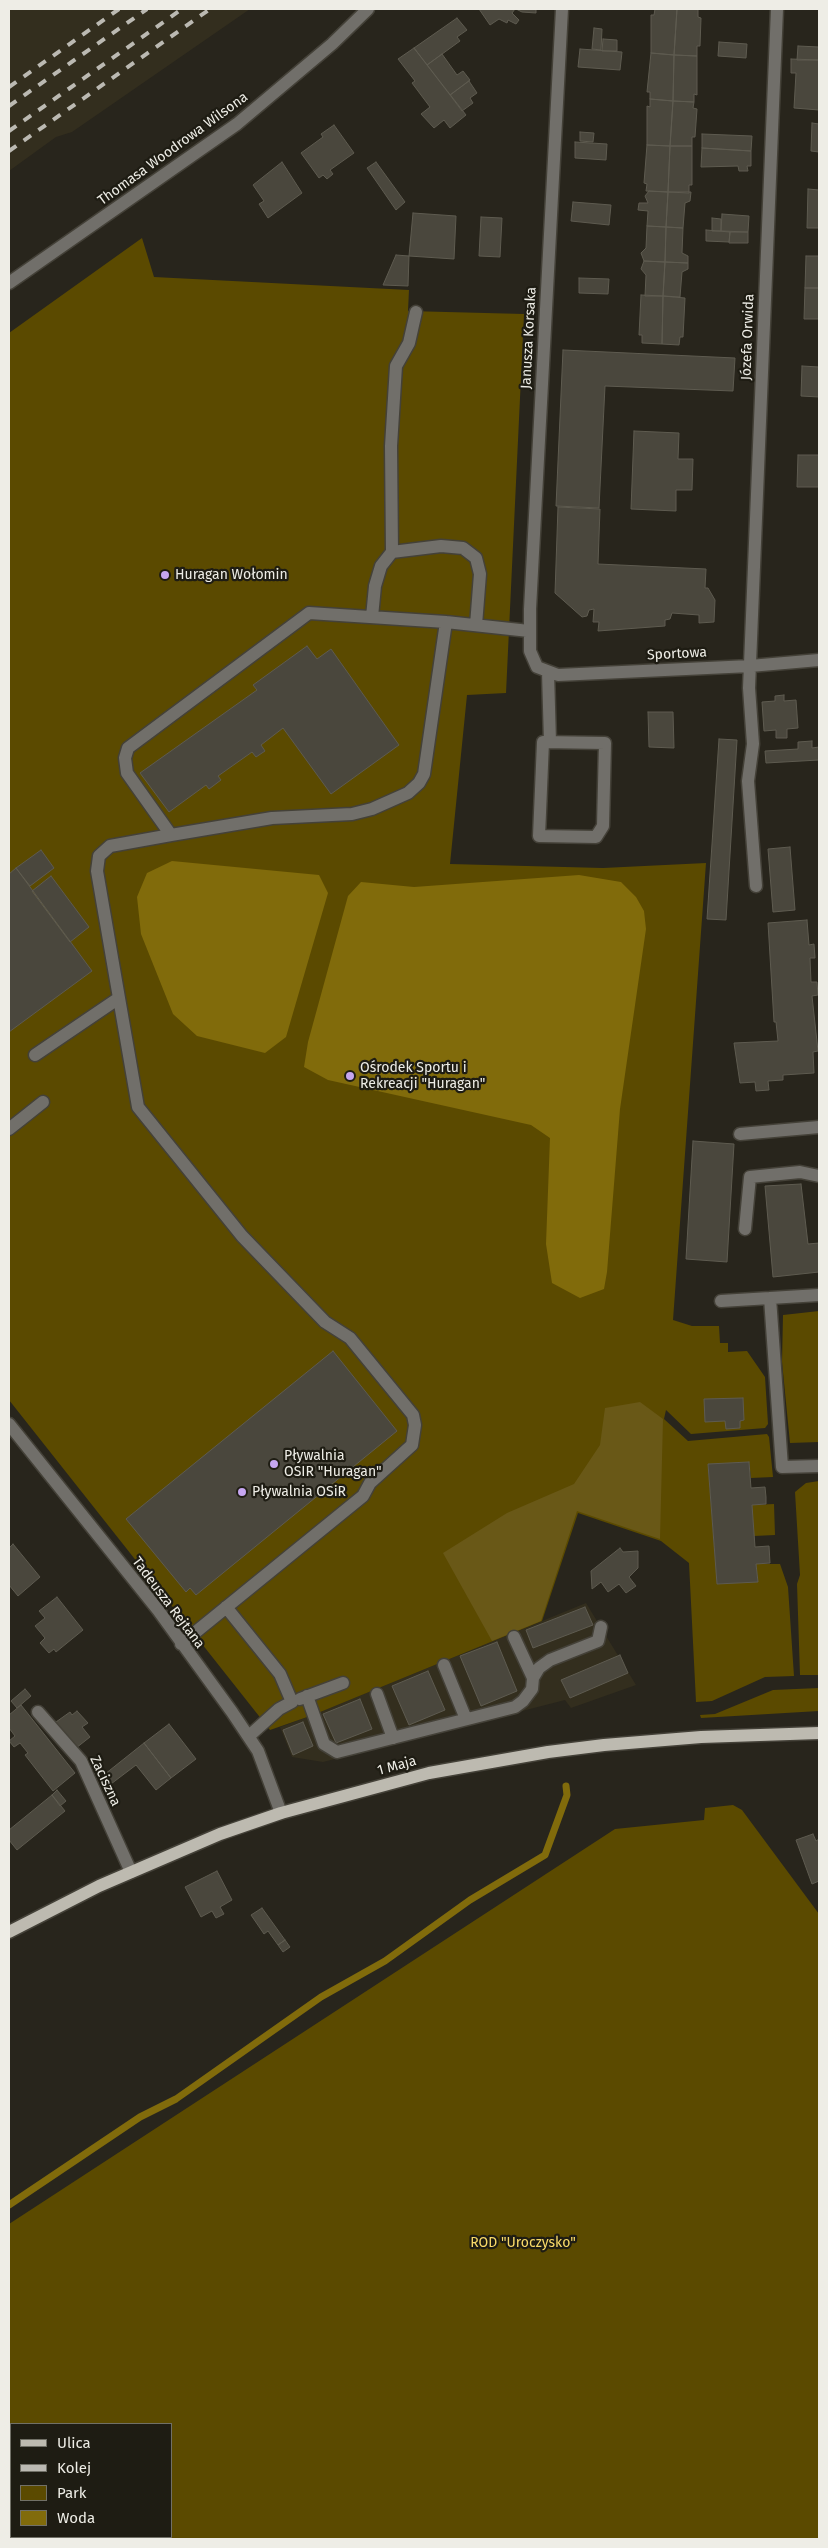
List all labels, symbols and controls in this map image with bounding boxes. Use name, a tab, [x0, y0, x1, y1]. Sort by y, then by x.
street label: Thomasa Woodrowa Wilsona	[95, 89, 251, 209]
street label: Janusza Korsaka	[518, 287, 540, 389]
street label: Józefa Orwida	[738, 293, 758, 381]
place label: Huragan Wołomin	[175, 567, 288, 583]
marker: Huragan Wołomin	[159, 569, 171, 581]
street label: Sportowa	[647, 644, 707, 664]
place label: Ośrodek Sportu i Rekreacji "Huragan"	[360, 1060, 485, 1092]
marker: Ośrodek Sportu i Rekreacji "Huragan"	[344, 1070, 356, 1082]
place label: Pływalnia OSIR "Huragan"	[284, 1448, 382, 1480]
marker: Pływalnia OSIR "Huragan"	[268, 1458, 280, 1470]
place label: Pływalnia OSiR	[252, 1484, 346, 1500]
marker: Pływalnia OSiR	[236, 1486, 248, 1498]
street label: Tadeusza Rejtana	[128, 1554, 208, 1652]
street label: Zaciszna	[86, 1753, 124, 1809]
street label: 1 Maja	[376, 1753, 418, 1779]
park label: ROD "Uroczysko"	[470, 2235, 576, 2251]
legend	[10, 2423, 172, 2538]
text: Ulica	[57, 2434, 91, 2452]
text: Kolej	[57, 2459, 91, 2477]
text: Park	[57, 2484, 87, 2502]
text: Woda	[57, 2509, 95, 2527]

